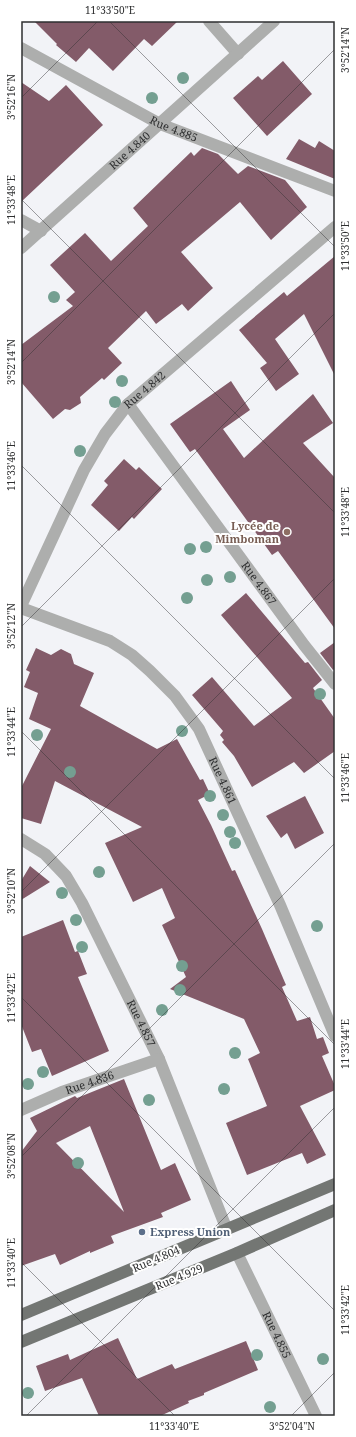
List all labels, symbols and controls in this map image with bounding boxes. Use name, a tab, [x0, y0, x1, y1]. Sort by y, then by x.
text: 11°33'50"E	[85, 3, 135, 17]
text: 3°52'14"N	[338, 27, 352, 73]
text: 3°52'16"N	[4, 74, 18, 120]
street label: Rue 4.885	[147, 112, 200, 145]
street label: Rue 4.840	[106, 128, 153, 173]
text: 11°33'48"E	[4, 175, 18, 225]
text: 11°33'50"E	[338, 221, 352, 271]
text: 3°52'14"N	[4, 339, 18, 385]
street label: Rue 4.842	[120, 367, 168, 412]
text: 11°33'46"E	[4, 441, 18, 491]
text: 11°33'48"E	[338, 487, 352, 537]
place label: Lycée de Mimboman	[215, 518, 280, 546]
marker: Lycée de Mimboman	[282, 527, 292, 537]
street label: Rue 4.867	[238, 558, 280, 608]
text: 3°52'12"N	[4, 603, 18, 649]
text: 11°33'44"E	[4, 707, 18, 757]
text: 11°33'46"E	[338, 753, 352, 803]
street label: Rue 4.861	[206, 754, 241, 806]
text: 3°52'10"N	[4, 868, 18, 914]
text: 11°33'42"E	[4, 973, 18, 1023]
street label: Rue 4.857	[124, 997, 160, 1049]
text: 11°33'44"E	[338, 1019, 352, 1069]
street label: Rue 4.836	[63, 1067, 116, 1097]
text: 3°52'08"N	[4, 1133, 18, 1179]
place label: Express Union	[150, 1224, 231, 1239]
marker: Express Union	[137, 1227, 147, 1237]
text: 11°33'40"E	[4, 1238, 18, 1288]
street label: Rue 4.804	[130, 1242, 182, 1275]
street label: Rue 4.929	[153, 1260, 205, 1293]
text: 11°33'42"E	[338, 1285, 352, 1335]
street label: Rue 4.855	[259, 1309, 295, 1361]
text: 11°33'40"E	[149, 1419, 199, 1433]
text: 3°52'04"N	[269, 1419, 315, 1433]

